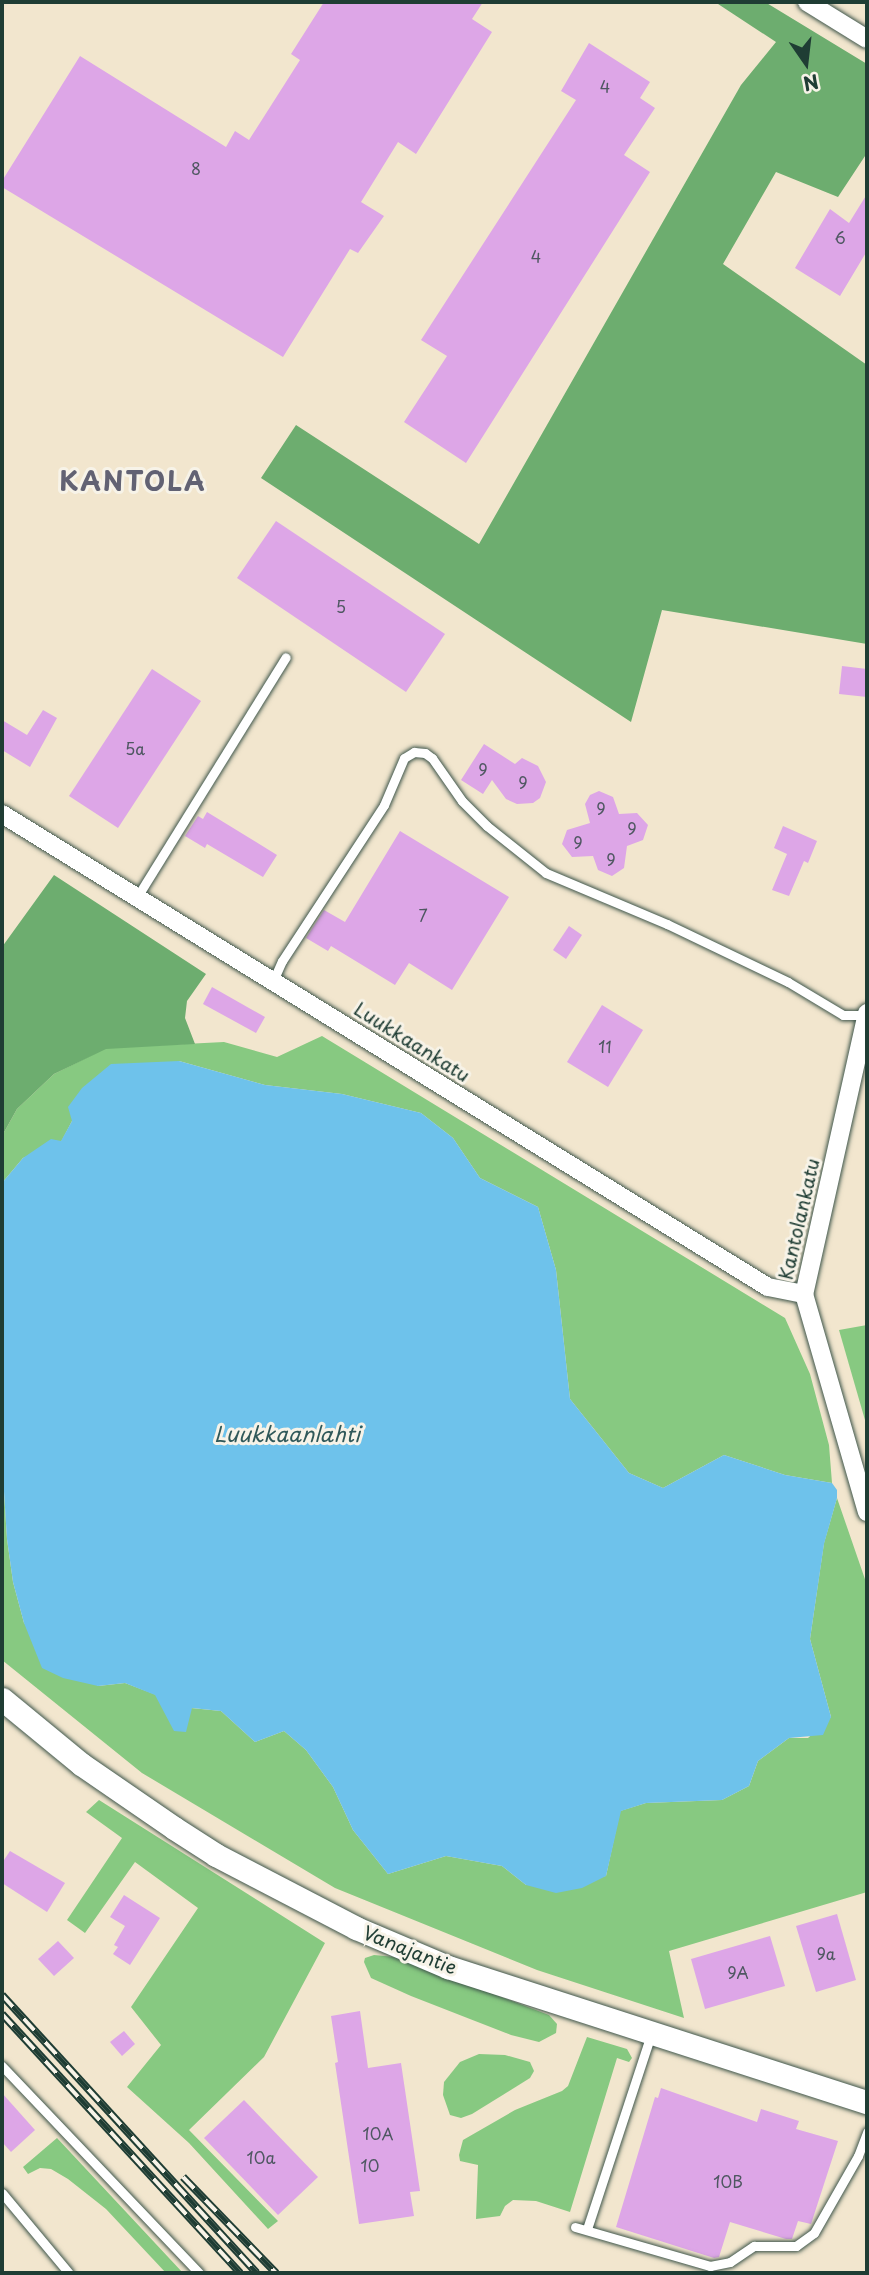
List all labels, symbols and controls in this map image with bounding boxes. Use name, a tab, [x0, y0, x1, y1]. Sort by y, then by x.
north arrow	[771, 28, 841, 98]
text: N	[800, 68, 822, 99]
house number: 4	[600, 76, 610, 96]
house number: 8	[191, 158, 201, 178]
house number: 6	[834, 227, 846, 247]
house number: 4	[531, 246, 541, 266]
district label: KANTOLA	[61, 465, 205, 497]
house number: 5	[336, 596, 346, 616]
house number: 5a	[125, 738, 145, 758]
house number: 9	[478, 759, 488, 779]
house number: 9	[518, 772, 528, 792]
house number: 9	[596, 798, 606, 818]
house number: 9	[627, 818, 637, 838]
house number: 9	[573, 832, 583, 852]
house number: 9	[606, 849, 616, 869]
house number: 7	[418, 905, 428, 925]
street label: Luukkaankatu	[350, 997, 474, 1087]
house number: 11	[598, 1036, 612, 1056]
street label: Kantolankatu	[774, 1156, 824, 1282]
water label: Luukkaanlahti	[214, 1420, 360, 1446]
street label: Vanajantie	[360, 1921, 460, 1979]
house number: 9a	[816, 1943, 836, 1963]
house number: 9A	[727, 1962, 749, 1982]
house number: 10A	[363, 2123, 393, 2143]
house number: 10a	[247, 2147, 275, 2167]
house number: 10	[361, 2155, 379, 2175]
house number: 10B	[713, 2171, 743, 2191]

